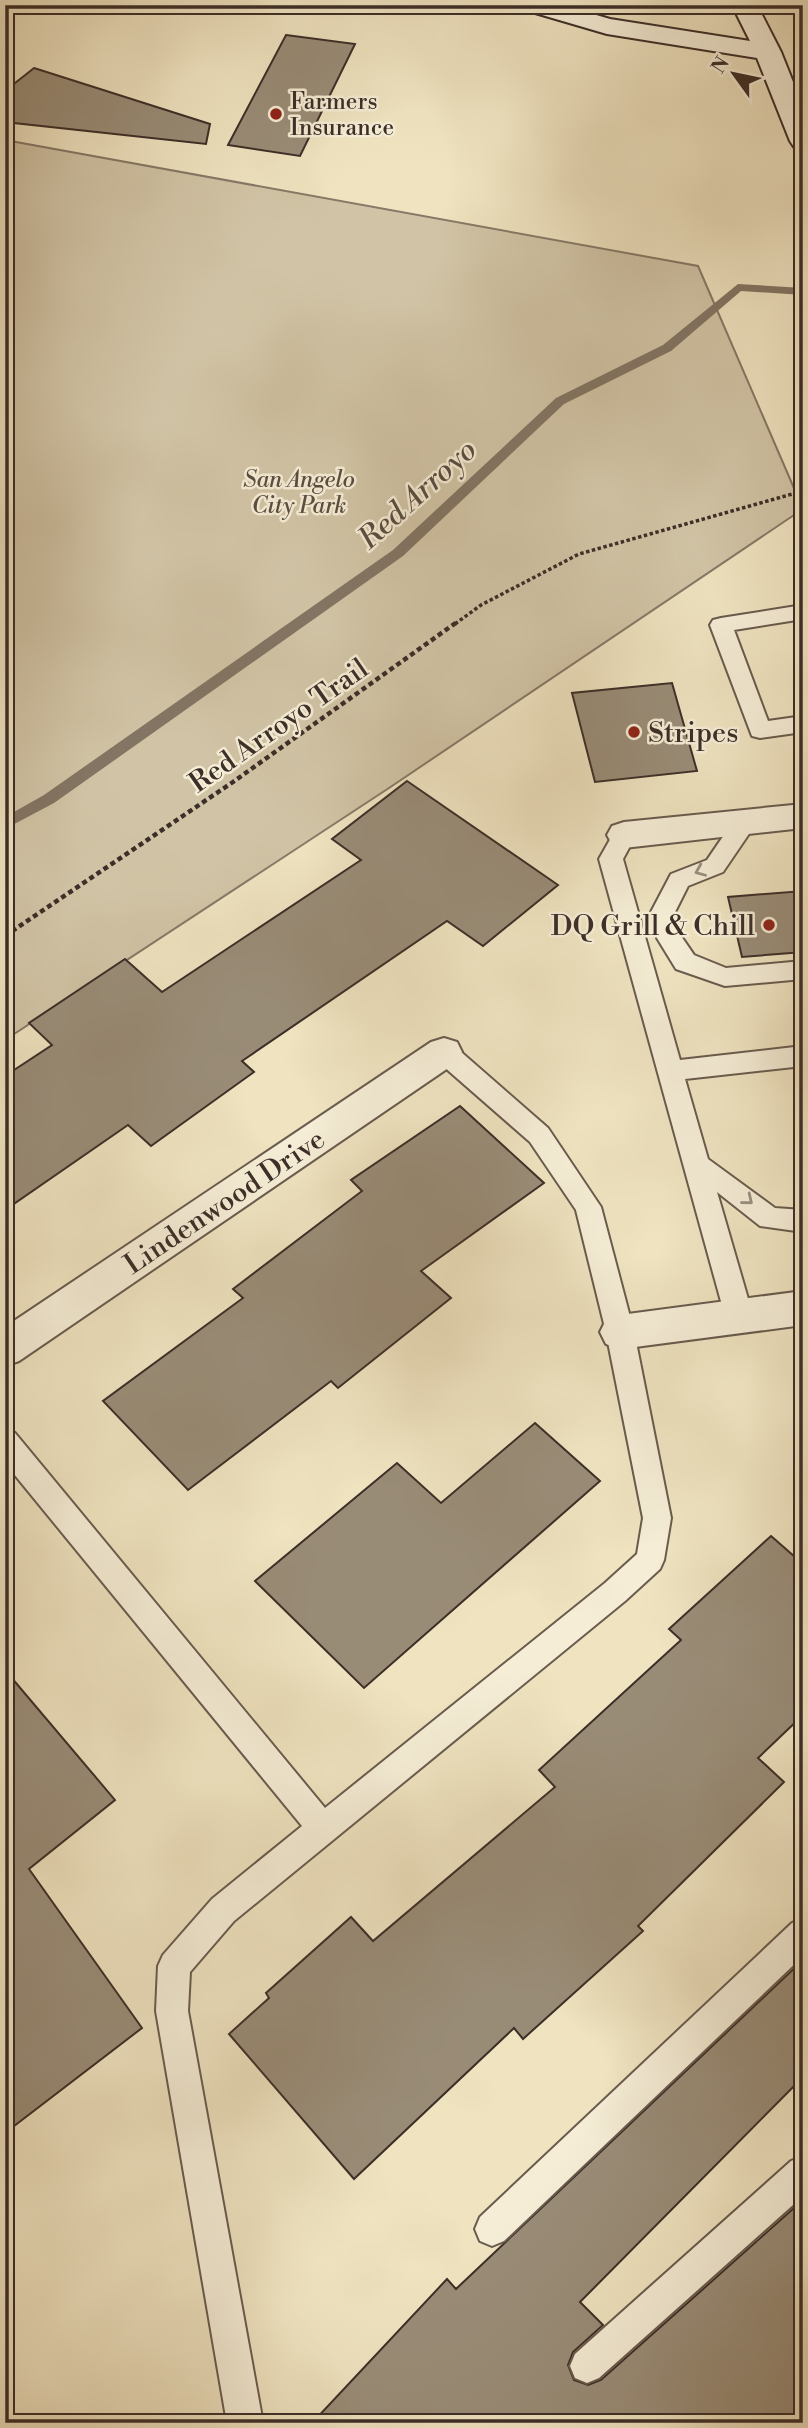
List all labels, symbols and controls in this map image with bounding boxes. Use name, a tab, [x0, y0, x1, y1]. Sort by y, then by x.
north arrow	[700, 38, 770, 108]
text: N	[706, 52, 735, 78]
place label: Farmers Insurance	[290, 88, 394, 142]
marker: Farmers Insurance	[268, 106, 284, 122]
water label: Red Arroyo	[350, 432, 485, 559]
park label: San Angelo City Park	[243, 466, 355, 520]
street label: Red Arroyo Trail	[183, 652, 375, 801]
place label: Stripes	[648, 716, 738, 751]
marker: Stripes	[626, 724, 642, 740]
one-way arrow	[695, 863, 707, 877]
place label: DQ Grill & Chill	[551, 909, 755, 944]
marker: DQ Grill & Chill	[761, 917, 777, 933]
street label: Lindenwood Drive	[118, 1122, 332, 1282]
one-way arrow	[740, 1192, 752, 1205]

